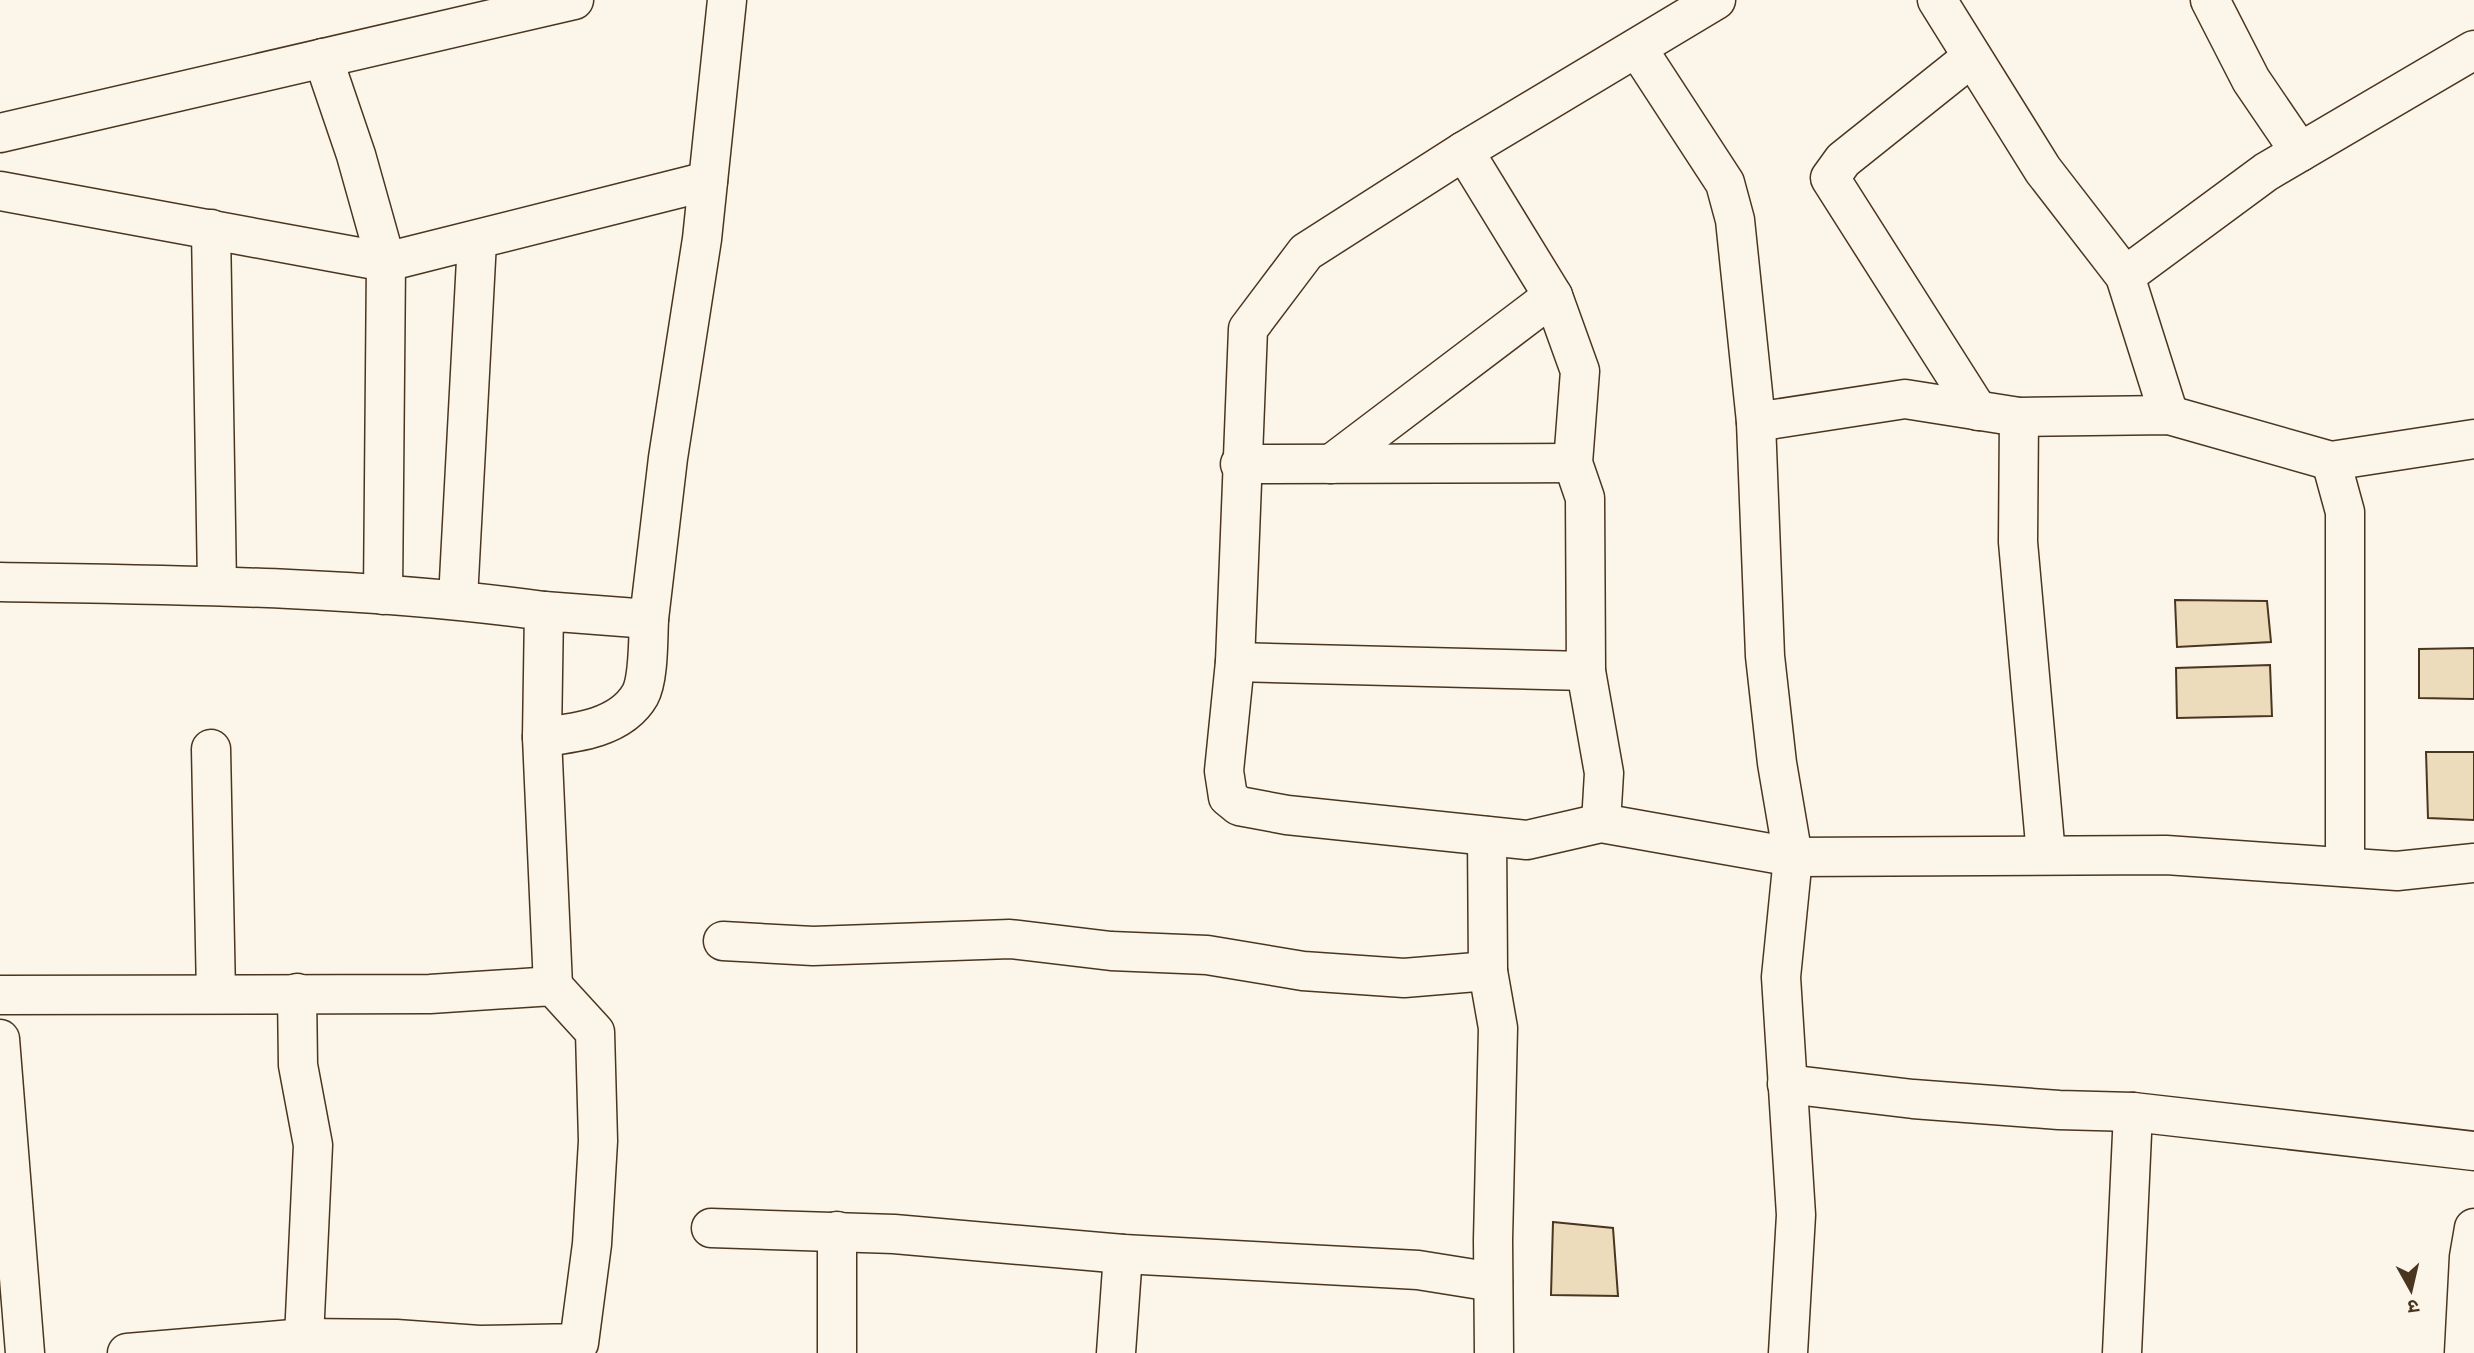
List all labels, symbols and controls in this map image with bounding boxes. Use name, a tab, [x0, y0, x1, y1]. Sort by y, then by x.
north arrow	[2376, 1255, 2446, 1325]
text: उ	[2405, 1293, 2421, 1321]

